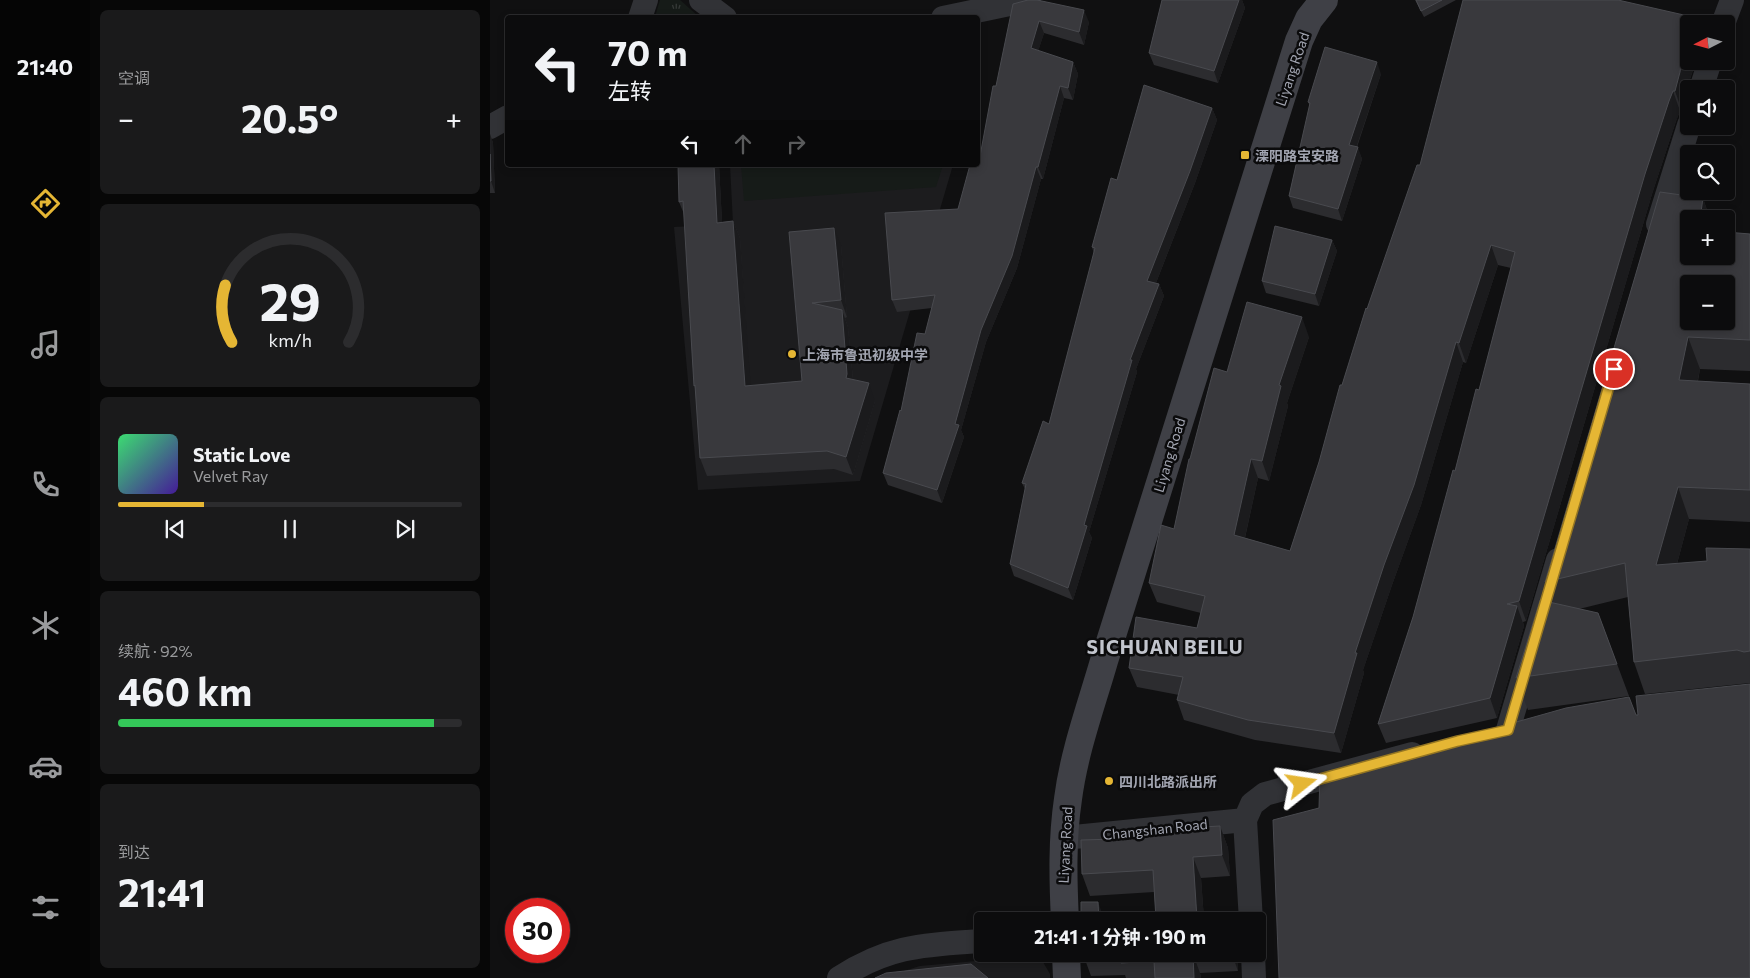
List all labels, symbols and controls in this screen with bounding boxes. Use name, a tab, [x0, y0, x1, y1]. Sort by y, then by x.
north arrow	[1680, 15, 1735, 70]
map controls	[1680, 15, 1735, 330]
text: 70 m	[608, 30, 688, 73]
street label: Liyang Road	[1271, 30, 1313, 108]
icon: left	[525, 35, 590, 100]
text: 21:40	[17, 53, 73, 80]
text: 空调	[118, 68, 150, 87]
text: 左转	[608, 77, 652, 104]
button: sound	[1680, 80, 1735, 135]
text: 20.5°	[241, 94, 338, 141]
text: −	[118, 101, 134, 135]
text: +	[446, 101, 462, 135]
icon: left	[676, 130, 704, 158]
icon: ahead	[729, 130, 757, 158]
icon: right	[782, 130, 810, 158]
button: search	[1680, 145, 1735, 200]
place label: 溧阳路宝安路	[1255, 147, 1339, 164]
marker: 溧阳路宝安路	[1239, 149, 1251, 161]
icon: directions	[28, 186, 63, 221]
button: +	[1680, 210, 1735, 265]
text: 29	[259, 268, 321, 332]
button: −	[1680, 275, 1735, 330]
icon: music	[28, 327, 63, 362]
text: km/h	[268, 329, 312, 351]
place label: 上海市鲁迅初级中学	[802, 346, 928, 363]
marker: 上海市鲁迅初级中学	[786, 348, 798, 360]
pin	[1593, 348, 1635, 390]
icon: arrive	[1600, 355, 1628, 383]
street label: Liyang Road	[1150, 416, 1188, 494]
text: Static Love	[193, 443, 290, 466]
text: Velvet Ray	[193, 466, 268, 485]
icon: phone	[28, 467, 63, 502]
icon: previous	[161, 515, 189, 543]
icon: pause	[276, 515, 304, 543]
icon: next	[391, 515, 419, 543]
icon: climate	[28, 608, 63, 643]
district label: SICHUAN BEILU	[1087, 635, 1244, 658]
text: 续航 · 92%	[118, 641, 193, 660]
text: 460 km	[118, 667, 252, 714]
icon: car	[28, 749, 63, 784]
position arrow	[1275, 757, 1327, 809]
place label: 四川北路派出所	[1119, 773, 1217, 790]
marker: 四川北路派出所	[1103, 775, 1115, 787]
street label: Liyang Road	[1054, 806, 1076, 884]
street label: Changshan Road	[1102, 815, 1208, 843]
text: 到达	[118, 842, 150, 861]
text: 21:41	[118, 868, 206, 915]
icon: filters	[28, 890, 63, 925]
speed limit sign: 30	[505, 898, 570, 963]
text: 21:41 · 1 分钟 · 190 m	[1034, 925, 1206, 948]

